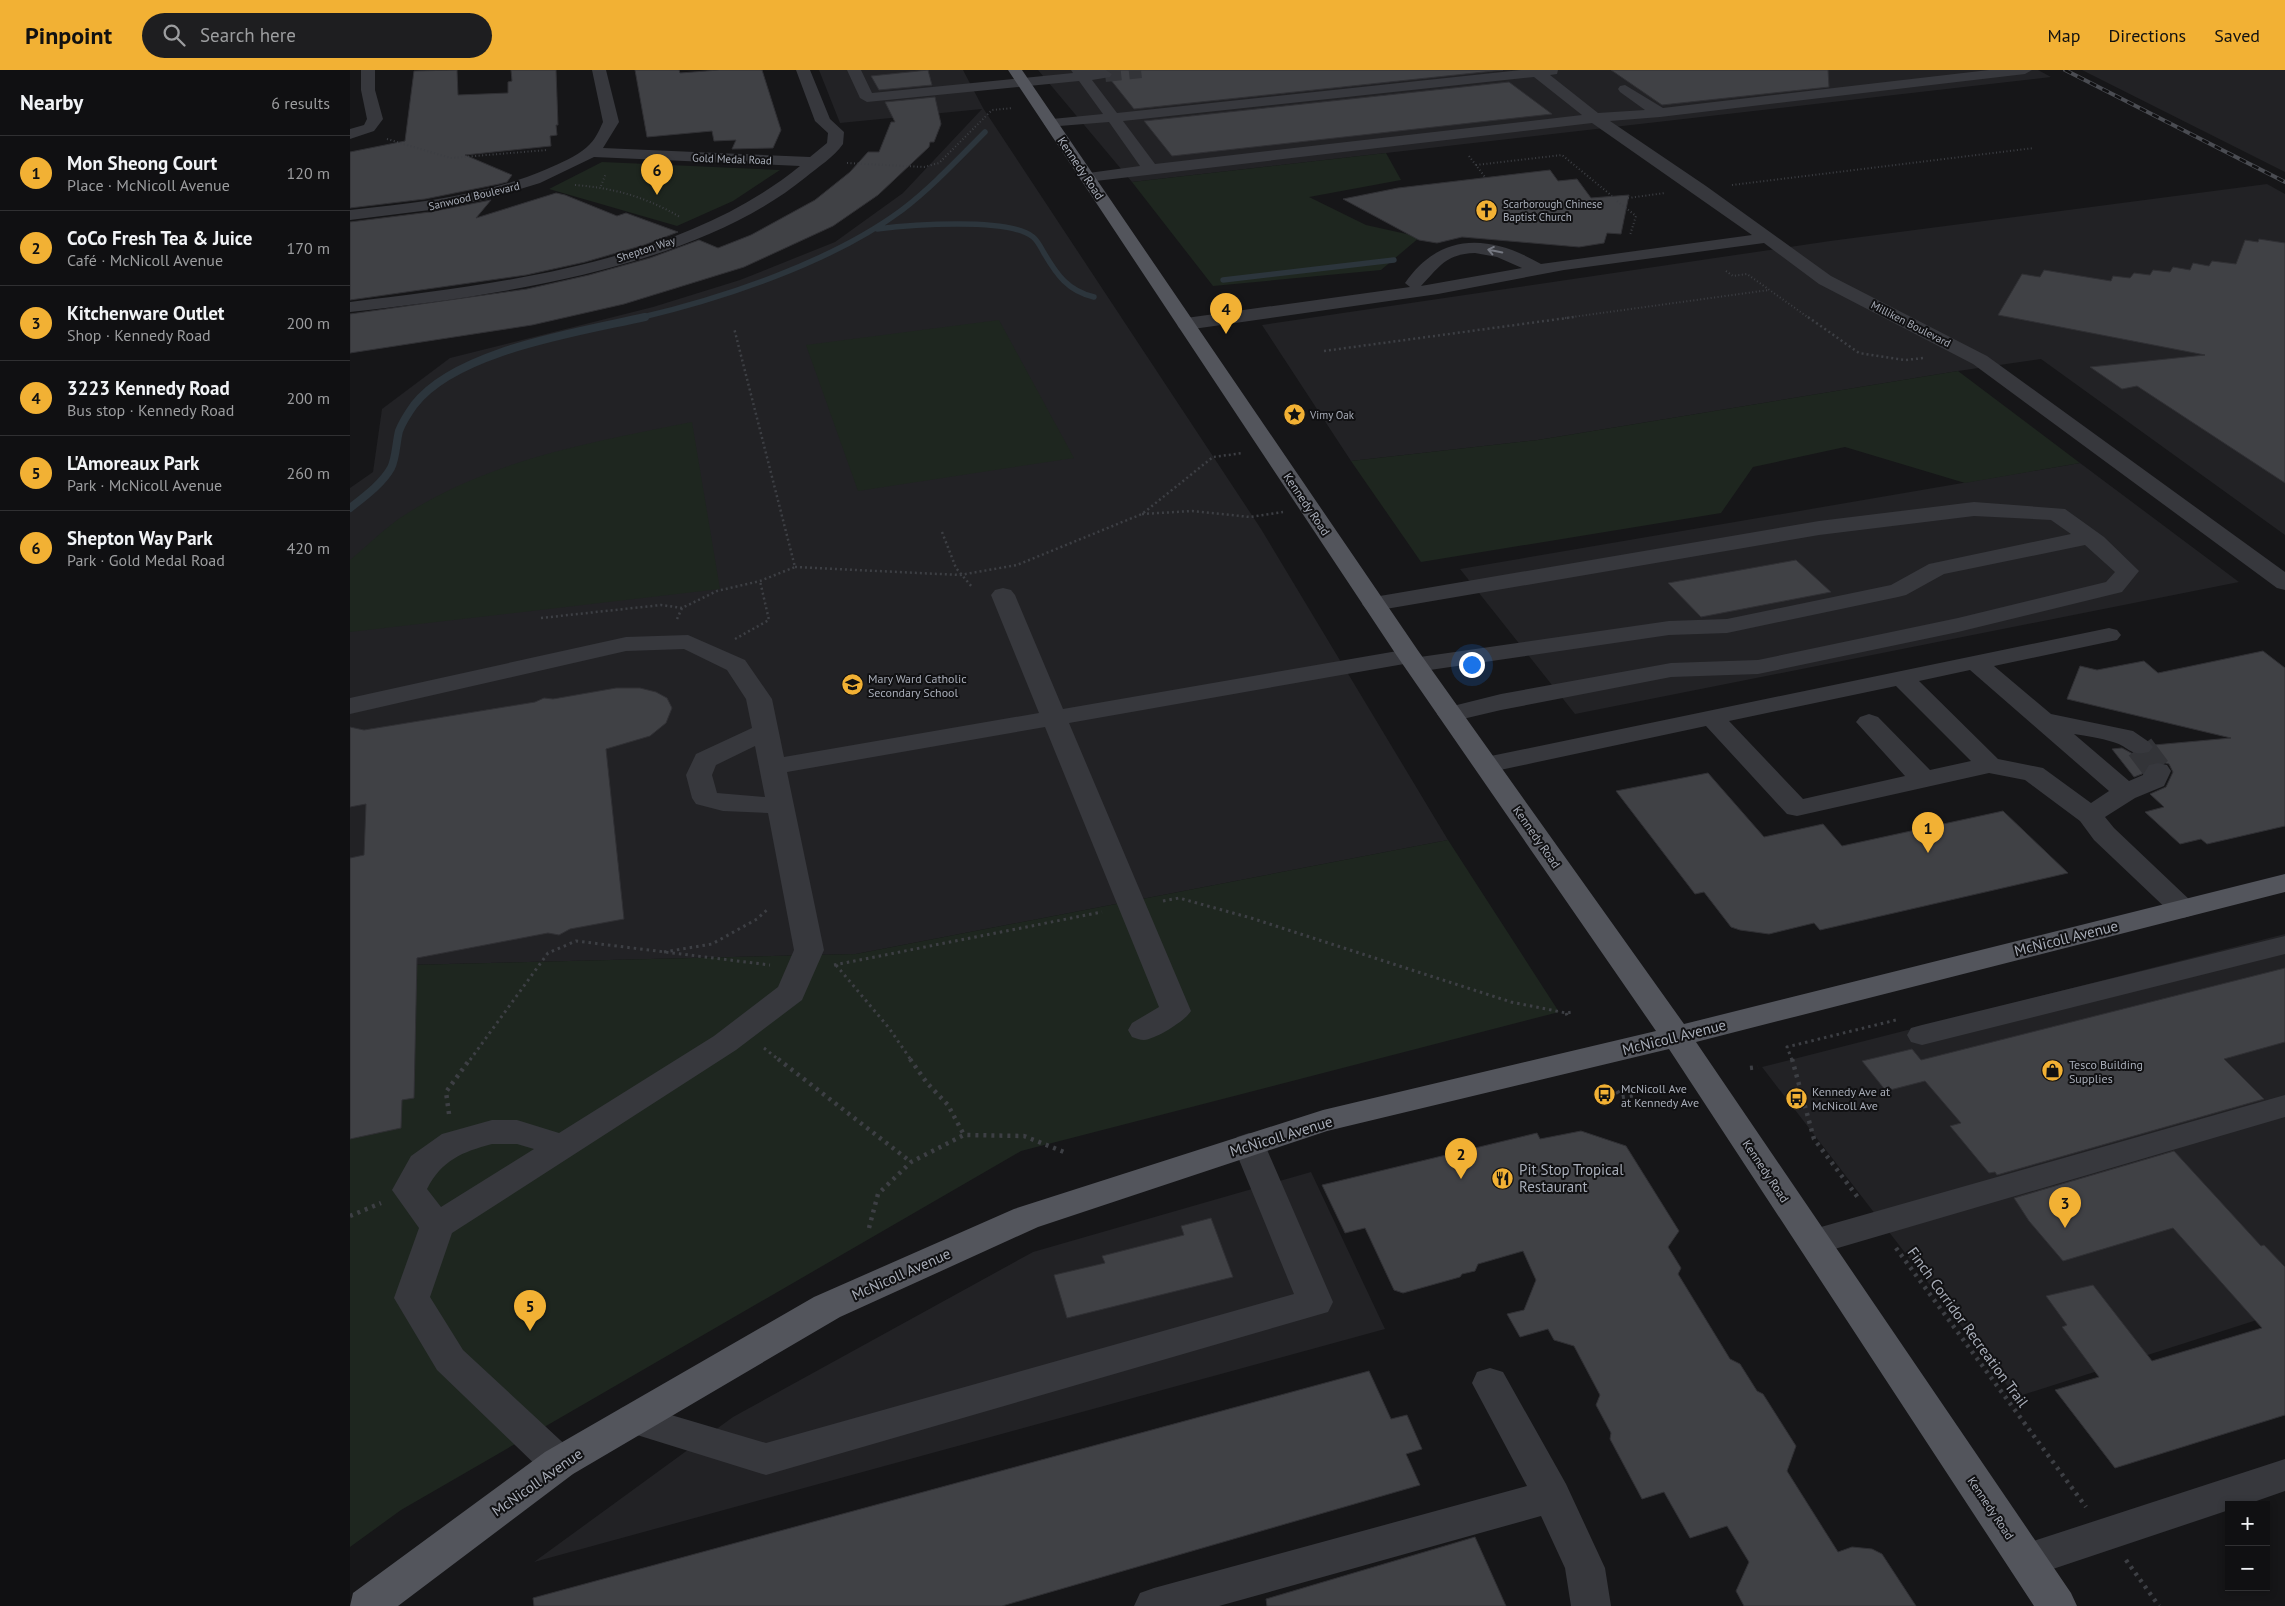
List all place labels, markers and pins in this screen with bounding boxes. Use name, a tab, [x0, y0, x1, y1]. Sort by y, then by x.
pin: 6	[641, 154, 673, 195]
place label: Scarborough Chinese Baptist Church	[1503, 197, 1603, 224]
church icon: Scarborough Chinese Baptist Church	[1475, 198, 1499, 222]
pin: 4	[1210, 293, 1242, 334]
place icon: Vimy Oak	[1282, 403, 1306, 427]
place label: Vimy Oak	[1309, 408, 1355, 422]
place label: Mary Ward Catholic Secondary School	[868, 671, 967, 700]
school or university icon: Mary Ward Catholic Secondary School	[840, 673, 864, 697]
pin: 1	[1912, 812, 1944, 853]
place label: Tesco Building Supplies	[2069, 1057, 2143, 1086]
shop icon: Tesco Building Supplies	[2041, 1059, 2065, 1083]
place label: McNicoll Ave at Kennedy Ave	[1621, 1081, 1699, 1110]
bus stop icon: McNicoll Ave at Kennedy Ave	[1593, 1083, 1617, 1107]
place label: Kennedy Ave at McNicoll Ave	[1812, 1084, 1890, 1113]
bus stop icon: Kennedy Ave at McNicoll Ave	[1784, 1086, 1808, 1110]
pin: 2	[1445, 1138, 1477, 1179]
place label: Pit Stop Tropical Restaurant	[1519, 1160, 1624, 1196]
restaurant icon: Pit Stop Tropical Restaurant	[1491, 1166, 1515, 1190]
pin: 3	[2049, 1187, 2081, 1228]
pin: 5	[514, 1290, 546, 1331]

